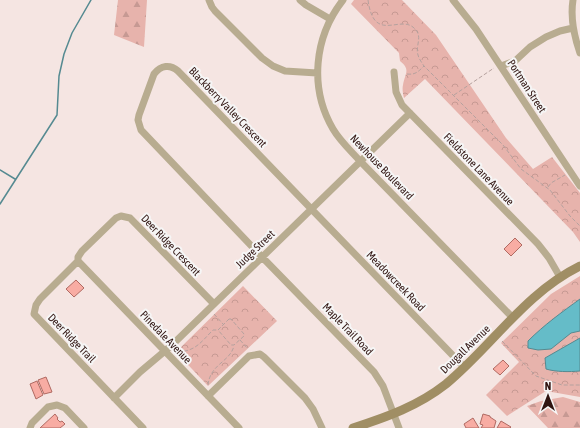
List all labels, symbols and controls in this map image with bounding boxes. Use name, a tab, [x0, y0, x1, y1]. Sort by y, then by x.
street label: Portman Street	[505, 57, 549, 115]
street label: Blackberry Valley Crescent	[187, 65, 269, 149]
street label: Fieldstone Lane Avenue	[441, 130, 517, 208]
street label: Newhouse Boulevard	[348, 132, 416, 202]
street label: Deer Ridge Crescent	[139, 212, 203, 278]
street label: Judge Street	[233, 228, 277, 270]
street label: Meadowcreek Road	[364, 248, 428, 314]
street label: Maple Trail Road	[320, 301, 376, 357]
street label: Pinedale Avenue	[138, 308, 194, 366]
street label: Deer Ridge Trail	[46, 311, 98, 365]
street label: Dougall Avenue	[438, 322, 492, 376]
north arrow	[528, 376, 568, 416]
text: N	[545, 380, 551, 392]

